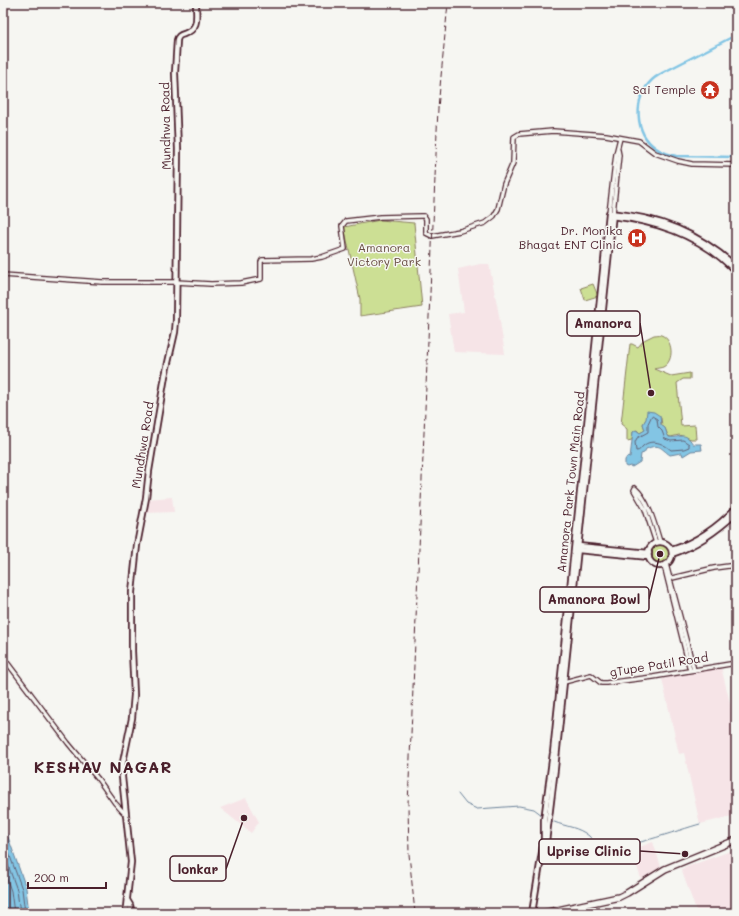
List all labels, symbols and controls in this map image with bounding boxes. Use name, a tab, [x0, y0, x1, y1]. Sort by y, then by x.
temple icon: Sai Temple	[699, 79, 721, 101]
place label: Sai Temple	[633, 81, 696, 97]
street label: Mundhwa Road	[156, 82, 174, 170]
place label: Dr. Monika Bhagat ENT Clinic	[519, 222, 623, 252]
hospital icon: Dr. Monika Bhagat ENT Clinic	[626, 227, 648, 249]
park label: Amanora Victory Park	[347, 239, 421, 269]
callout: Amanora	[567, 311, 640, 336]
text: Amanora	[574, 314, 632, 331]
street label: Amanora Park Town Main Road	[553, 390, 588, 573]
street label: Mundhwa Road	[127, 400, 157, 489]
callout: Amanora Bowl	[540, 587, 649, 612]
text: Amanora Bowl	[548, 590, 640, 607]
street label: gTupe Patil Road	[609, 648, 710, 680]
district label: KESHAV NAGAR	[34, 756, 172, 777]
callout: Uprise Clinic	[539, 839, 640, 864]
text: Uprise Clinic	[547, 842, 632, 859]
callout: lonkar	[170, 856, 226, 881]
text: lonkar	[178, 860, 219, 877]
scale bar	[28, 864, 106, 890]
text: 200 m	[34, 869, 69, 885]

